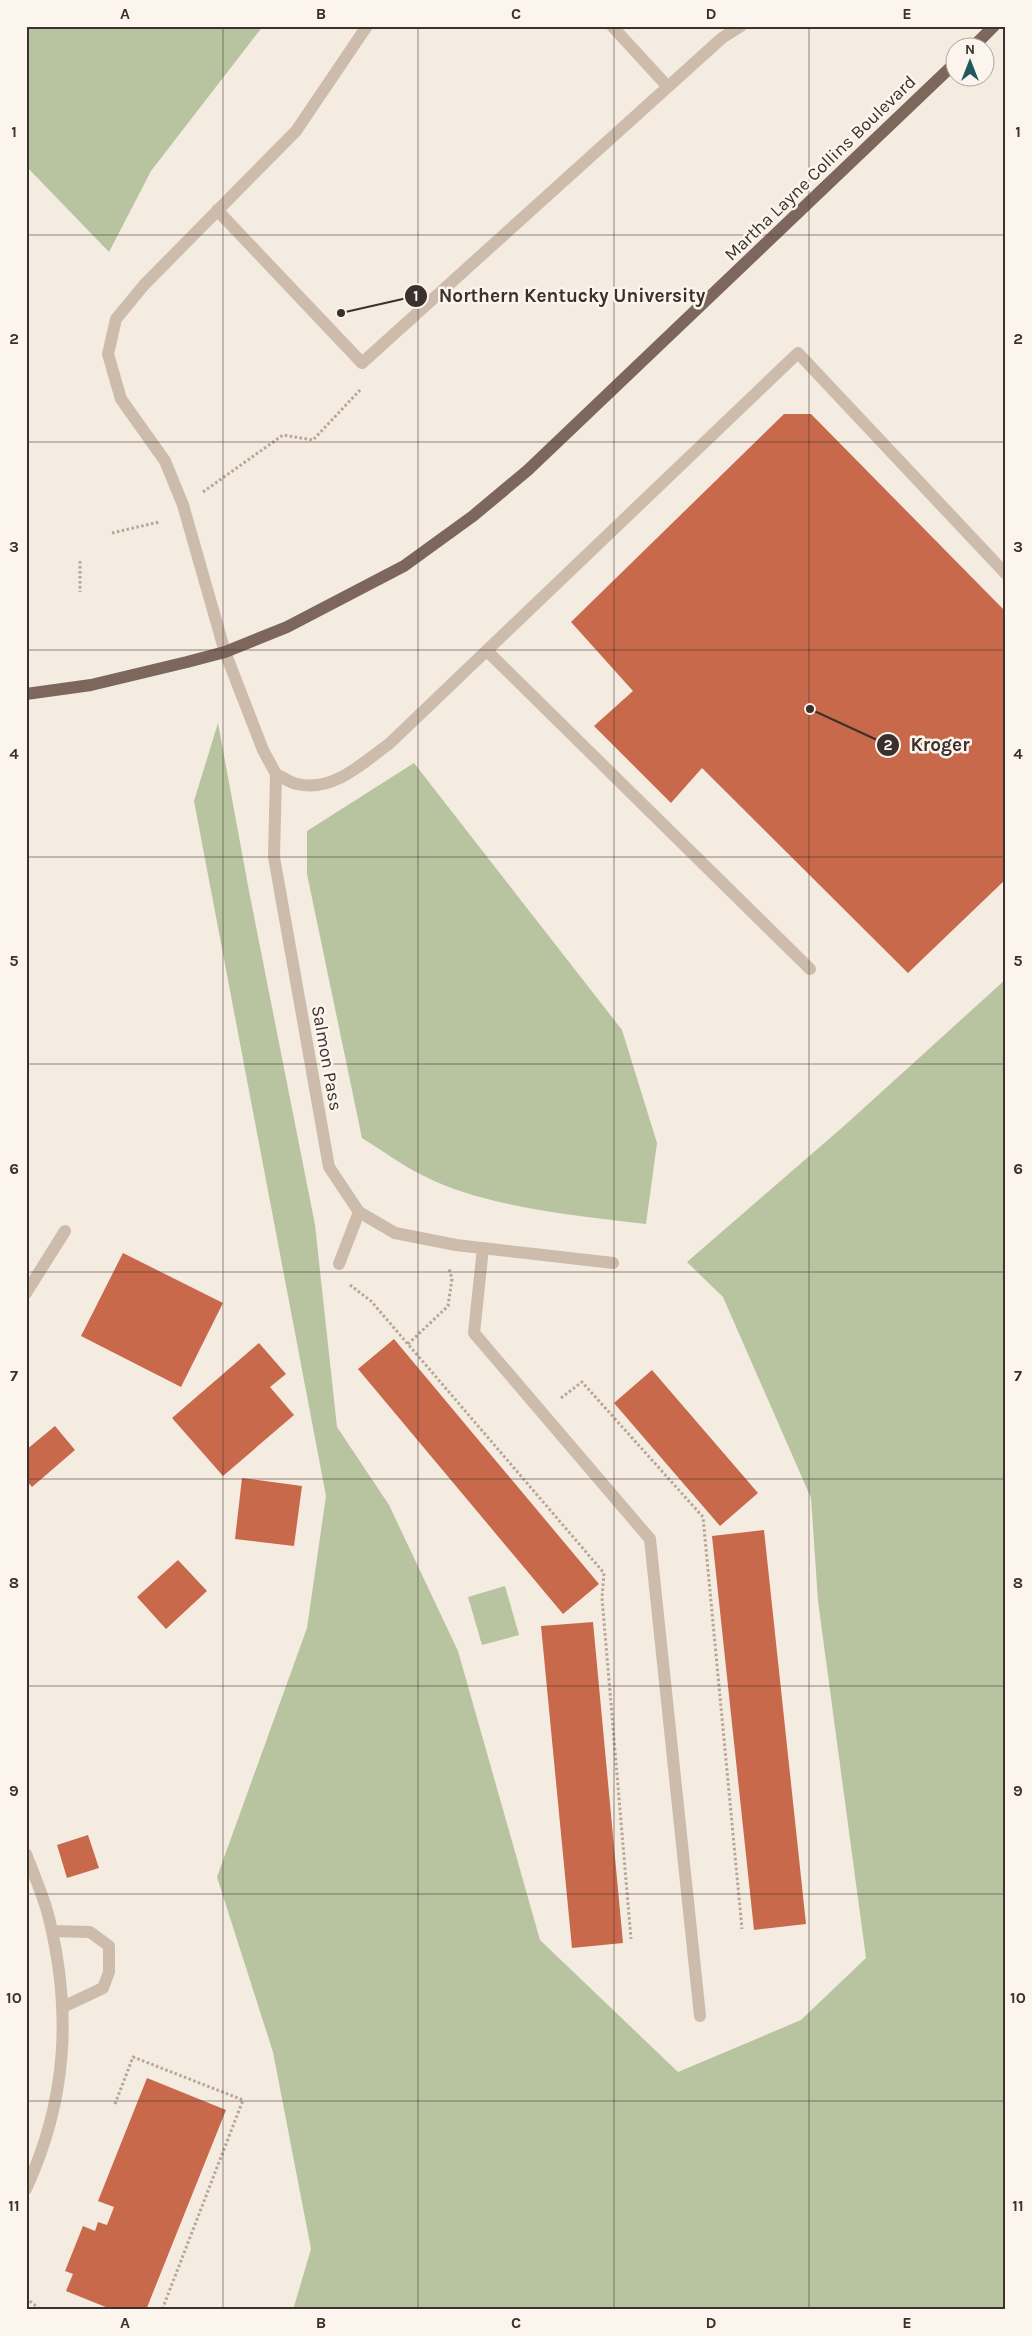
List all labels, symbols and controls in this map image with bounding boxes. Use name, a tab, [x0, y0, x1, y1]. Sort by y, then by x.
text: A	[120, 4, 130, 23]
text: B	[316, 4, 326, 23]
text: C	[511, 4, 521, 23]
text: D	[706, 4, 717, 23]
text: E	[902, 4, 912, 23]
north arrow	[944, 38, 994, 88]
text: N	[965, 41, 975, 58]
street label: Martha Layne Collins Boulevard	[720, 71, 920, 265]
text: 1	[11, 122, 17, 141]
text: 1	[1015, 122, 1021, 141]
callout: Northern Kentucky University	[403, 279, 715, 313]
text: Northern Kentucky University	[439, 285, 706, 307]
text: 1	[413, 287, 419, 305]
text: 2	[9, 329, 19, 348]
text: 2	[1013, 329, 1023, 348]
text: 3	[9, 537, 19, 556]
text: 3	[1013, 537, 1023, 556]
callout: Kroger	[876, 728, 980, 762]
text: Kroger	[910, 734, 970, 756]
text: 2	[883, 736, 893, 754]
text: 4	[9, 744, 19, 763]
text: 4	[1013, 744, 1023, 763]
text: 5	[9, 951, 19, 970]
text: 5	[1013, 951, 1023, 970]
street label: Salmon Pass	[307, 1004, 347, 1112]
text: 6	[9, 1159, 19, 1178]
text: 6	[1013, 1159, 1023, 1178]
text: 7	[10, 1366, 18, 1385]
text: 7	[1014, 1366, 1022, 1385]
text: 8	[9, 1573, 19, 1592]
text: 8	[1013, 1573, 1023, 1592]
text: 9	[9, 1781, 19, 1800]
text: 9	[1013, 1781, 1023, 1800]
text: 10	[6, 1988, 22, 2007]
text: 10	[1010, 1988, 1026, 2007]
text: 11	[8, 2196, 20, 2215]
text: 11	[1012, 2196, 1024, 2215]
text: A	[120, 2313, 130, 2332]
text: B	[316, 2313, 326, 2332]
text: C	[511, 2313, 521, 2332]
text: D	[706, 2313, 717, 2332]
text: E	[902, 2313, 912, 2332]

